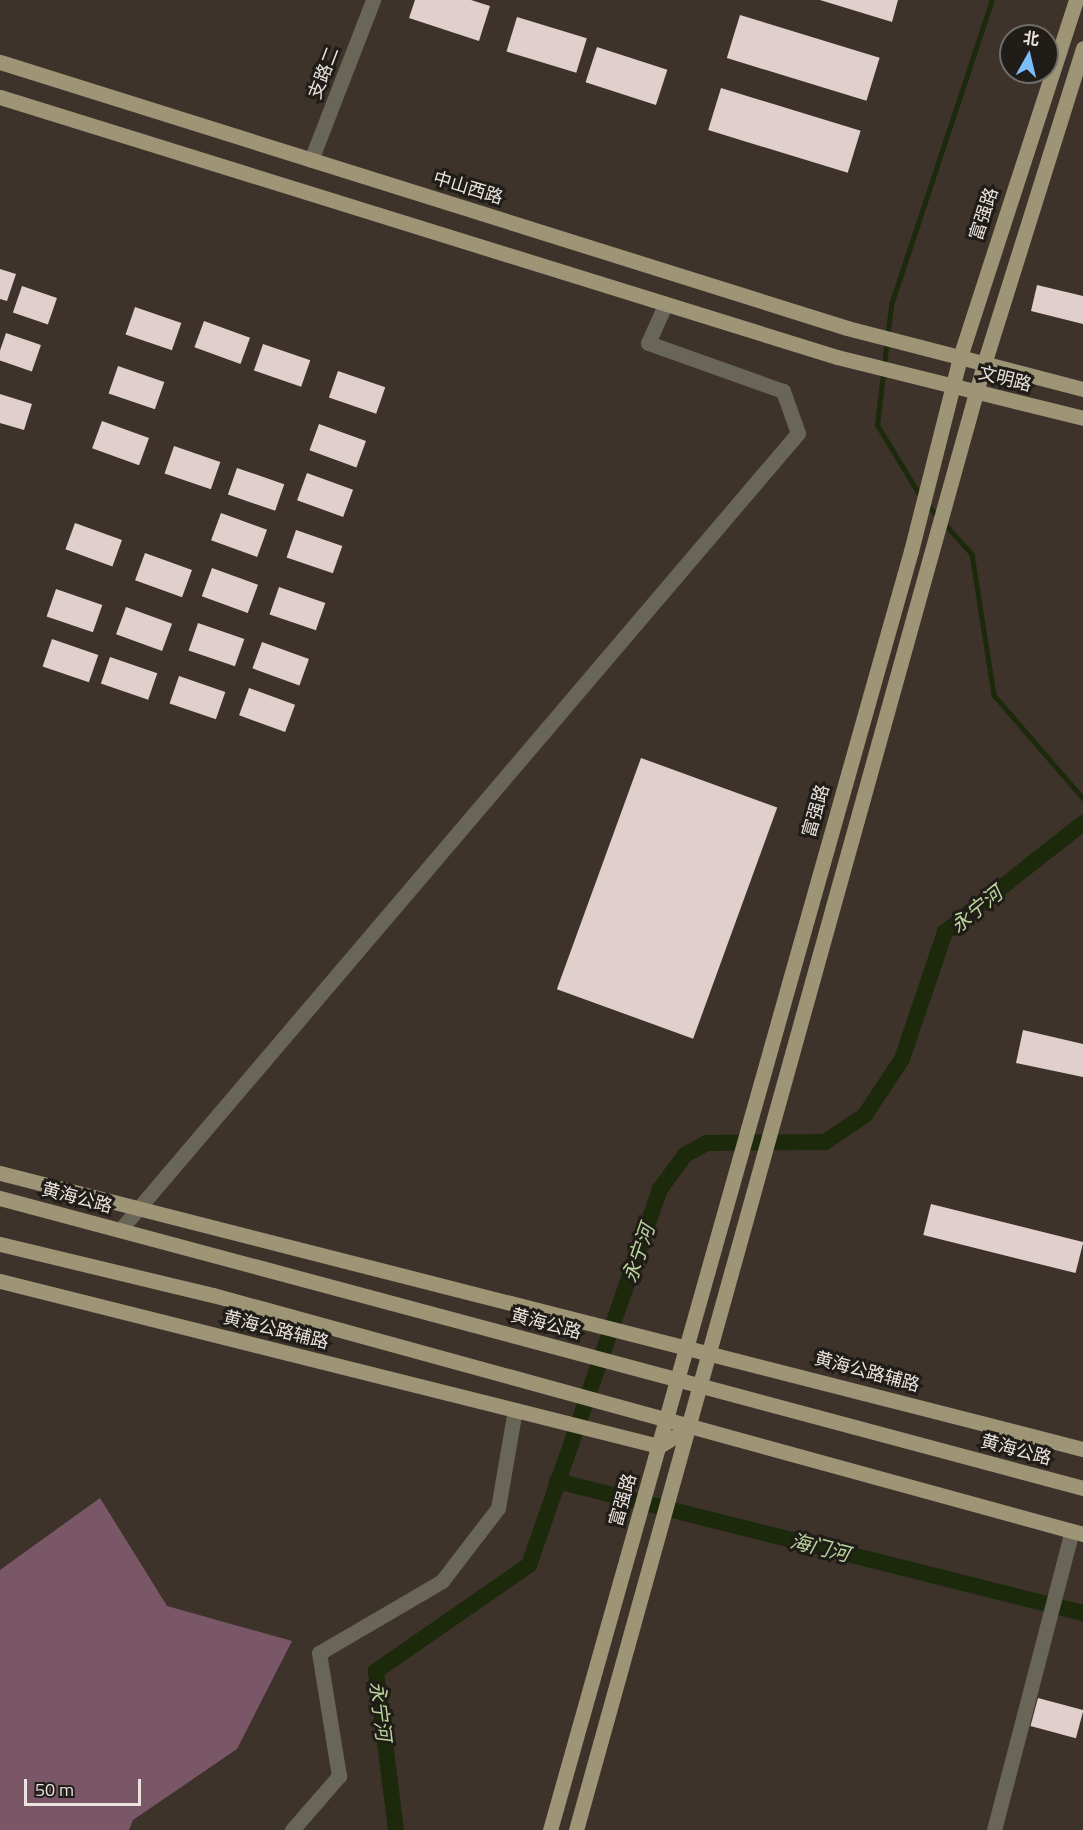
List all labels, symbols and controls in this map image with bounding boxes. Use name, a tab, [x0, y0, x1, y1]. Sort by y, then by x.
north arrow	[999, 24, 1059, 84]
text: 北	[1022, 25, 1041, 51]
street label: 支路二	[304, 44, 344, 102]
street label: 中山西路	[430, 167, 506, 209]
street label: 富强路	[965, 185, 1003, 243]
street label: 文明路	[976, 362, 1034, 396]
street label: 富强路	[798, 782, 834, 840]
water label: 永宁河	[945, 881, 1007, 937]
street label: 黄海公路	[39, 1178, 115, 1218]
water label: 永宁河	[617, 1221, 659, 1285]
street label: 黄海公路	[508, 1304, 584, 1344]
street label: 黄海公路辅路	[221, 1306, 331, 1354]
street label: 黄海公路辅路	[812, 1348, 922, 1396]
street label: 黄海公路	[978, 1430, 1054, 1470]
street label: 富强路	[605, 1471, 641, 1529]
water label: 海门河	[788, 1528, 852, 1566]
water label: 永宁河	[365, 1680, 397, 1742]
scale bar	[27, 1767, 144, 1805]
text: 50 m	[35, 1776, 74, 1803]

